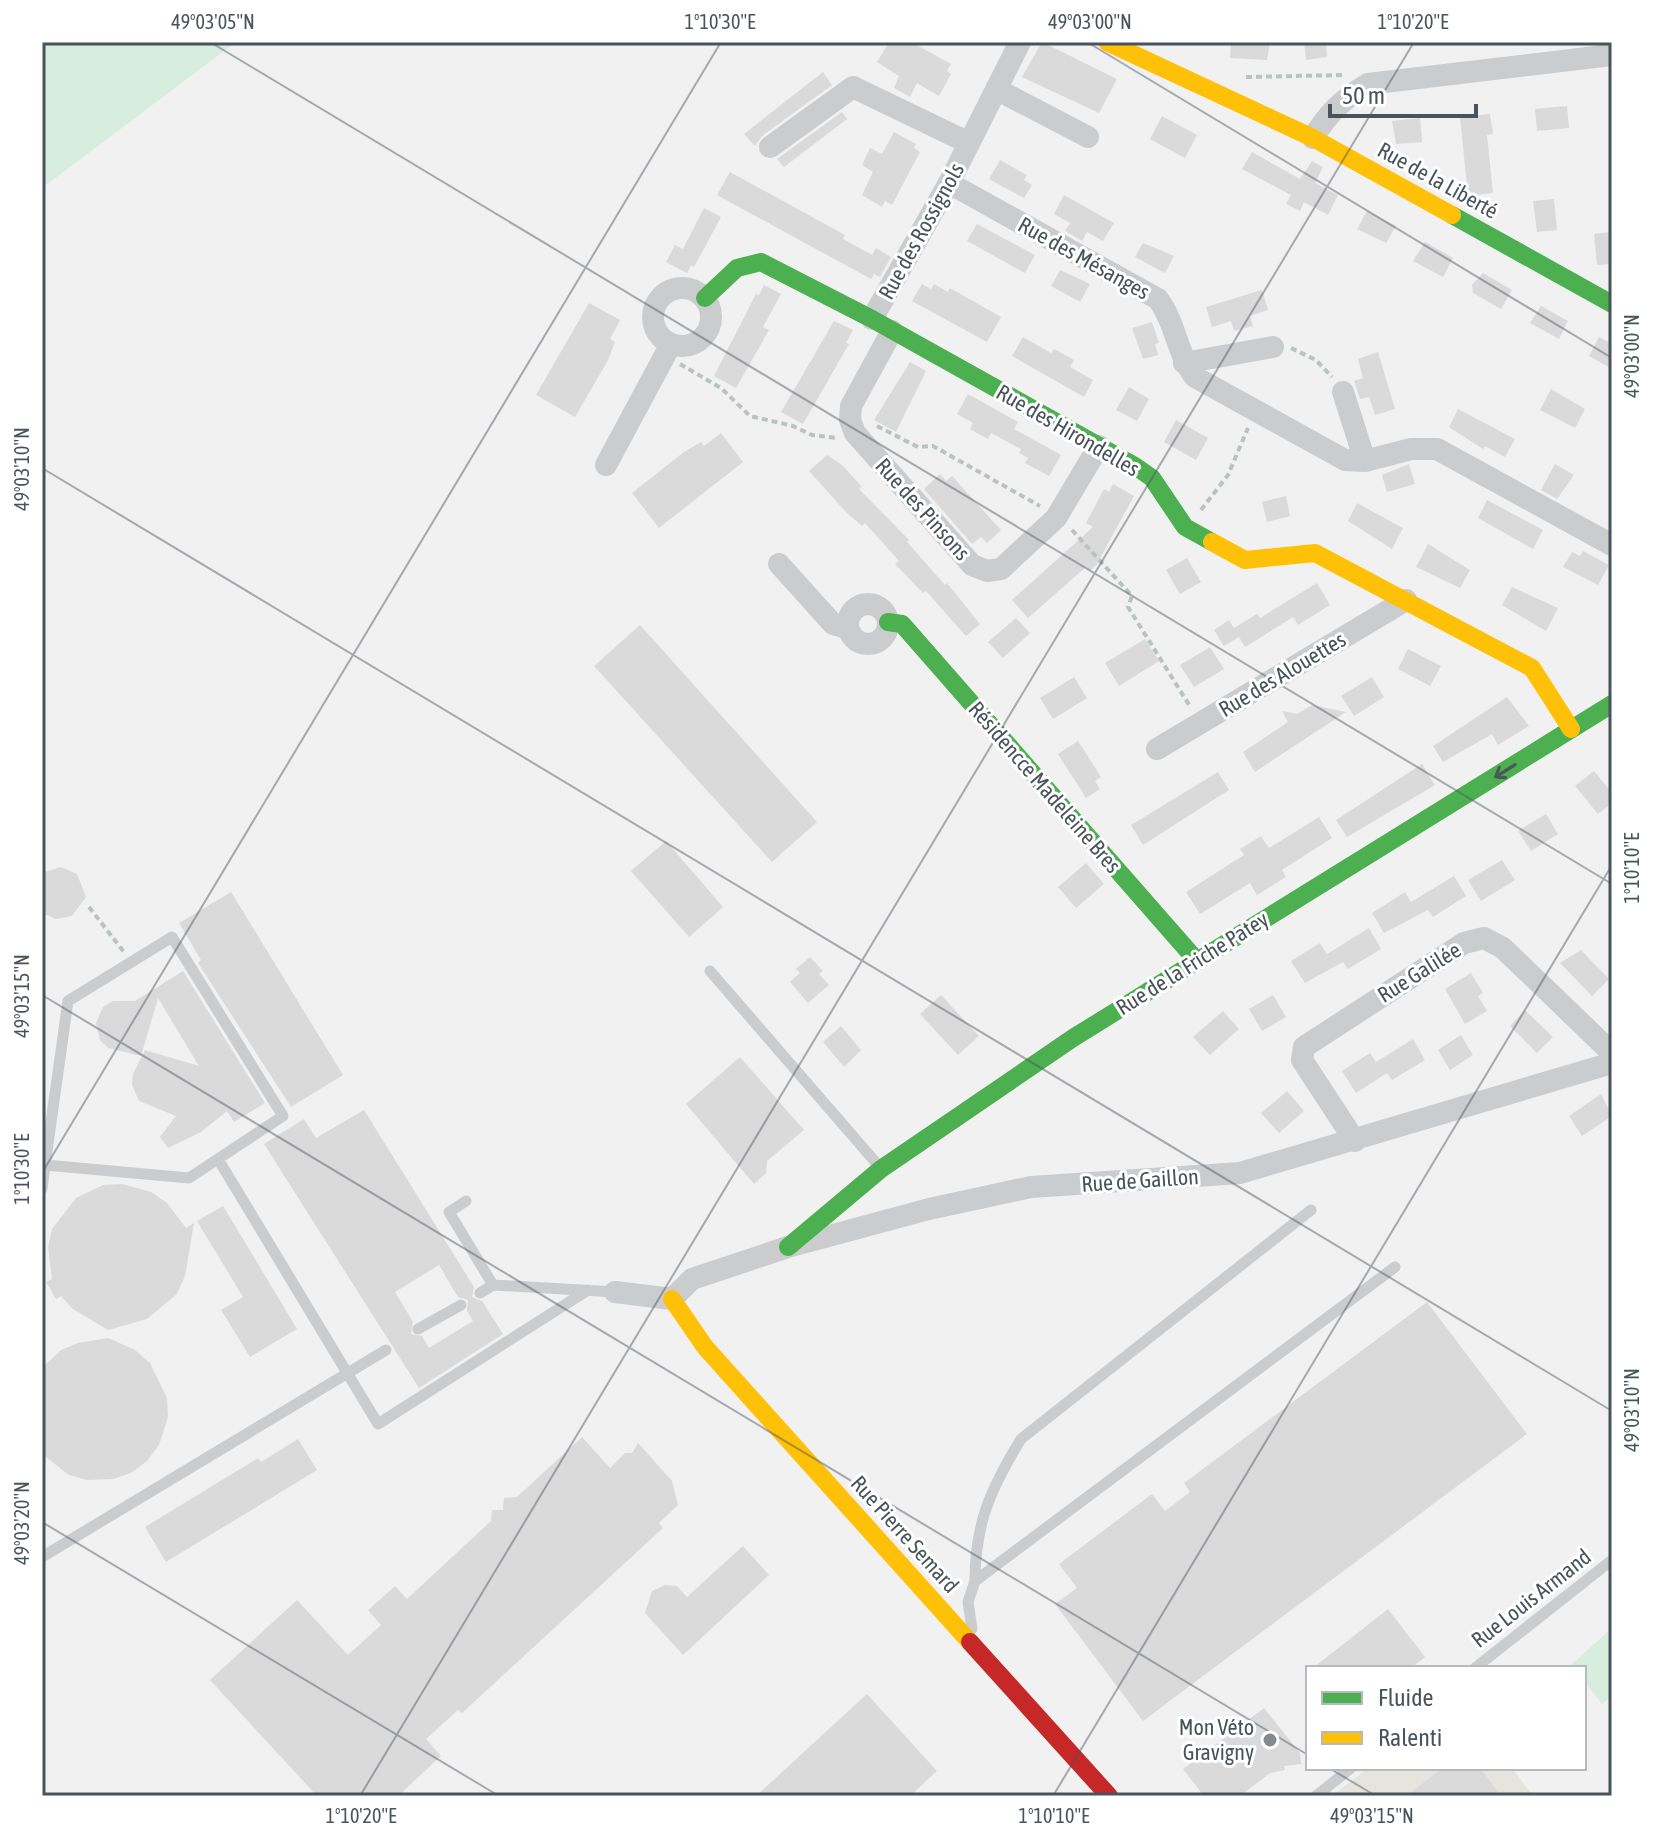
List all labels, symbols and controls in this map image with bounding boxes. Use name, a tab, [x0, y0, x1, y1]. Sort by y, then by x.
text: 49°03'05"N	[171, 10, 255, 33]
text: 1°10'30"E	[685, 10, 756, 33]
text: 49°03'00"N	[1048, 10, 1132, 33]
text: 1°10'20"E	[1378, 10, 1449, 33]
scale bar	[1330, 68, 1476, 118]
text: 50 m	[1342, 82, 1385, 109]
street label: Rue de la Liberté	[1373, 136, 1503, 224]
street label: Rue des Rossignols	[873, 158, 969, 304]
street label: Rue des Mésanges	[1014, 211, 1154, 305]
text: 49°03'00"N	[1620, 314, 1643, 398]
street label: Rue des Hirondelles	[992, 379, 1144, 482]
text: 49°03'10"N	[10, 427, 33, 511]
street label: Rue des Pinsons	[870, 453, 976, 566]
street label: Rue des Alouettes	[1214, 626, 1350, 722]
street label: Résidencce Madeleine Bres	[963, 696, 1127, 878]
one-way arrow	[1495, 762, 1517, 779]
text: 1°10'10"E	[1620, 832, 1643, 903]
street label: Rue de la Friche Patey	[1111, 906, 1273, 1020]
street label: Rue Galilée	[1373, 936, 1465, 1008]
text: 49°03'15"N	[10, 954, 33, 1038]
text: 1°10'30"E	[10, 1133, 33, 1204]
street label: Rue de Gaillon	[1081, 1163, 1199, 1197]
text: 49°03'10"N	[1620, 1368, 1643, 1452]
street label: Rue Pierre Semard	[846, 1470, 964, 1598]
text: 49°03'20"N	[10, 1481, 33, 1565]
street label: Rue Louis Armand	[1466, 1543, 1596, 1653]
legend	[1306, 1666, 1586, 1770]
text: Fluide	[1378, 1684, 1433, 1711]
place label: Mon Véto Gravigny	[1179, 1714, 1254, 1765]
text: Ralenti	[1378, 1724, 1442, 1751]
marker: Mon Véto Gravigny	[1261, 1731, 1279, 1749]
text: 1°10'20"E	[326, 1804, 397, 1827]
text: 1°10'10"E	[1019, 1804, 1090, 1827]
text: 49°03'15"N	[1330, 1804, 1414, 1827]

